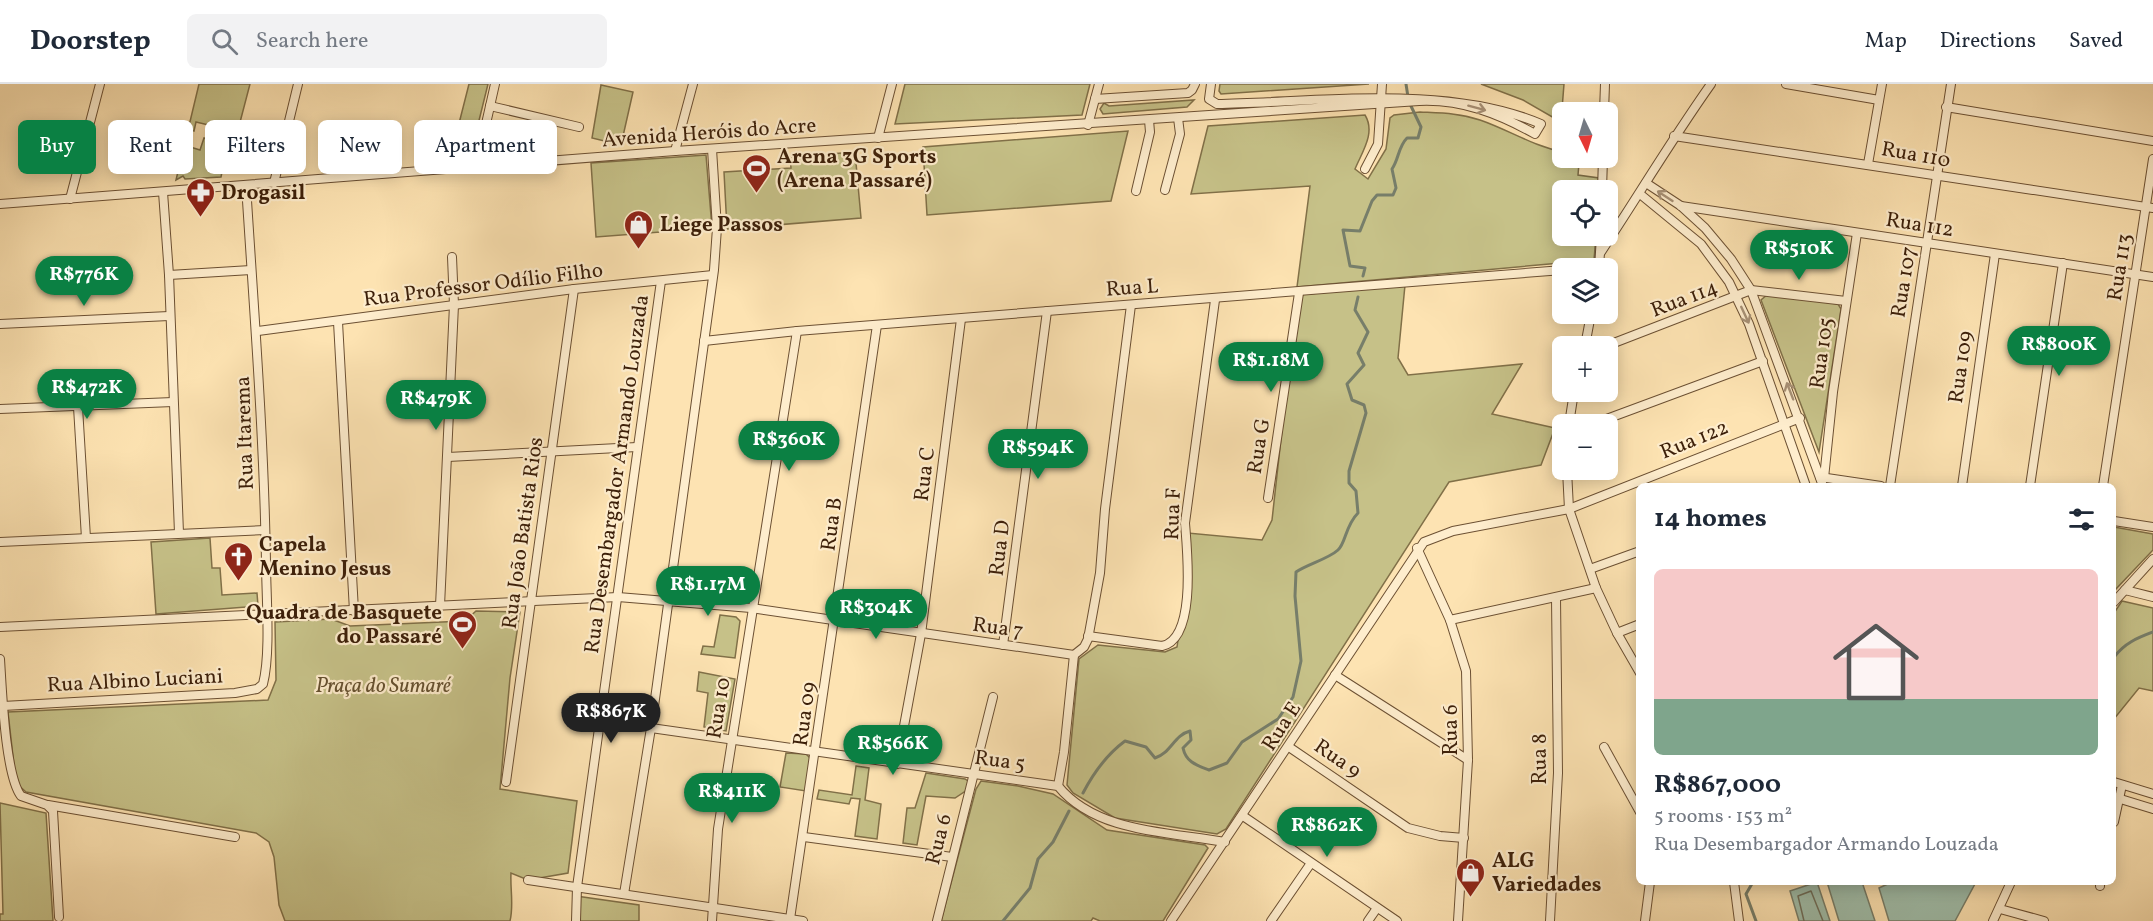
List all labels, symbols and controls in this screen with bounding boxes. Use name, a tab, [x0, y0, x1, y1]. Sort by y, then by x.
search box	[187, 14, 607, 68]
text: Doorstep	[30, 22, 151, 61]
icon: search	[208, 25, 241, 58]
text: Search here	[256, 26, 369, 57]
text: Map	[1865, 27, 1907, 56]
text: Directions	[1940, 27, 2036, 56]
text: Saved	[2069, 27, 2123, 56]
north arrow	[1552, 102, 1618, 168]
map controls	[1552, 102, 1618, 480]
one-way arrow	[1467, 103, 1486, 114]
street label: Avenida Heróis do Acre	[601, 112, 817, 155]
chip: Buy	[18, 120, 96, 174]
chip: Rent	[108, 120, 193, 174]
chip: Filters	[205, 120, 306, 174]
chip: New	[318, 120, 402, 174]
chip: Apartment	[414, 120, 557, 174]
street label: Rua 110	[1879, 135, 1953, 176]
place label: Arena 3G Sports (Arena Passaré)	[777, 143, 936, 196]
sports icon: Arena 3G Sports (Arena Passaré)	[740, 152, 772, 194]
pharmacy icon: Drogasil	[184, 176, 216, 218]
place label: Drogasil	[221, 179, 305, 208]
button: locate	[1552, 180, 1618, 246]
one-way arrow	[1657, 190, 1674, 202]
street label: Rua 112	[1884, 206, 1956, 245]
shop icon: Liege Passos	[623, 208, 655, 250]
place label: Liege Passos	[660, 211, 783, 240]
pin: R$510K	[1750, 230, 1848, 281]
street label: Rua 113	[2101, 231, 2140, 303]
text: R$510K	[1764, 235, 1834, 263]
street label: Rua 107	[1885, 244, 1924, 320]
pin: R$776K	[35, 256, 133, 307]
street label: Rua Professor Odílio Filho	[362, 256, 605, 315]
button: layers	[1552, 258, 1618, 324]
text: R$776K	[49, 261, 119, 289]
street label: Rua L	[1105, 272, 1160, 305]
street label: Rua 114	[1647, 273, 1722, 325]
street label: Rua Desembargador Armando Louzada	[578, 293, 657, 655]
one-way arrow	[1740, 306, 1752, 324]
street label: Rua 105	[1803, 316, 1842, 391]
pin: R$800K	[2010, 326, 2108, 377]
street label: Rua 109	[1942, 329, 1981, 405]
text: R$800K	[2021, 331, 2097, 359]
button: +	[1552, 336, 1618, 402]
pin: R$1.18M	[1216, 342, 1326, 393]
text: R$1.18M	[1232, 347, 1310, 375]
pin: R$472K	[38, 369, 136, 420]
text: R$472K	[51, 374, 123, 402]
street label: Rua Itarema	[229, 376, 262, 490]
pin: R$479K	[387, 380, 485, 431]
one-way arrow	[1784, 382, 1795, 401]
text: R$479K	[400, 385, 472, 413]
button: −	[1552, 414, 1618, 480]
street label: Rua 122	[1656, 414, 1733, 467]
street label: Rua G	[1241, 416, 1278, 476]
pin: R$360K	[740, 421, 838, 472]
text: R$360K	[752, 426, 826, 454]
pin: R$594K	[989, 429, 1087, 480]
text: R$594K	[1002, 434, 1074, 462]
street label: Rua João Batista Rios	[496, 435, 551, 631]
street label: Rua C	[908, 445, 943, 503]
street label: Rua F	[1158, 487, 1189, 541]
street label: Rua B	[814, 495, 851, 553]
text: 14 homes	[1654, 501, 1767, 537]
icon: filters	[2065, 503, 2098, 536]
street label: Rua D	[983, 519, 1018, 578]
place label: Capela Menino Jesus	[259, 531, 391, 584]
church icon: Capela Menino Jesus	[222, 540, 254, 582]
pin: R$1.17M	[653, 566, 763, 617]
text: R$1.17M	[670, 571, 746, 599]
pin: R$304K	[827, 589, 925, 640]
text: R$304K	[839, 594, 913, 622]
place label: Quadra de Basquete do Passaré	[246, 599, 442, 652]
sports icon: Quadra de Basquete do Passaré	[447, 608, 479, 650]
icon: home	[1822, 608, 1930, 716]
street label: Rua 7	[970, 611, 1025, 646]
street label: Rua Albino Luciani	[46, 662, 224, 701]
park label: Praça do Sumaré	[315, 672, 452, 701]
street label: Rua 10	[700, 676, 739, 741]
street label: Rua 09	[787, 680, 824, 748]
pin: R$867K	[562, 693, 660, 744]
street label: Rua E	[1256, 696, 1309, 757]
text: R$867K	[575, 698, 647, 726]
street label: Rua 6	[1437, 704, 1466, 756]
pin: R$566K	[844, 725, 942, 776]
text: R$566K	[857, 730, 929, 758]
street label: Rua 9	[1308, 733, 1367, 786]
street label: Rua 8	[1526, 733, 1555, 785]
street label: Rua 5	[973, 744, 1027, 779]
text: R$867,000	[1654, 767, 1781, 803]
pin: R$411K	[683, 773, 781, 824]
text: R$411K	[698, 778, 766, 806]
text: 5 rooms · 153 m²	[1654, 803, 1792, 831]
pin: R$862K	[1278, 807, 1376, 858]
street label: Rua 6	[919, 811, 960, 868]
text: R$862K	[1291, 812, 1363, 840]
text: Rua Desembargador Armando Louzada	[1654, 831, 1999, 859]
place label: ALG Variedades	[1492, 847, 1601, 900]
shop icon: ALG Variedades	[1455, 856, 1487, 898]

